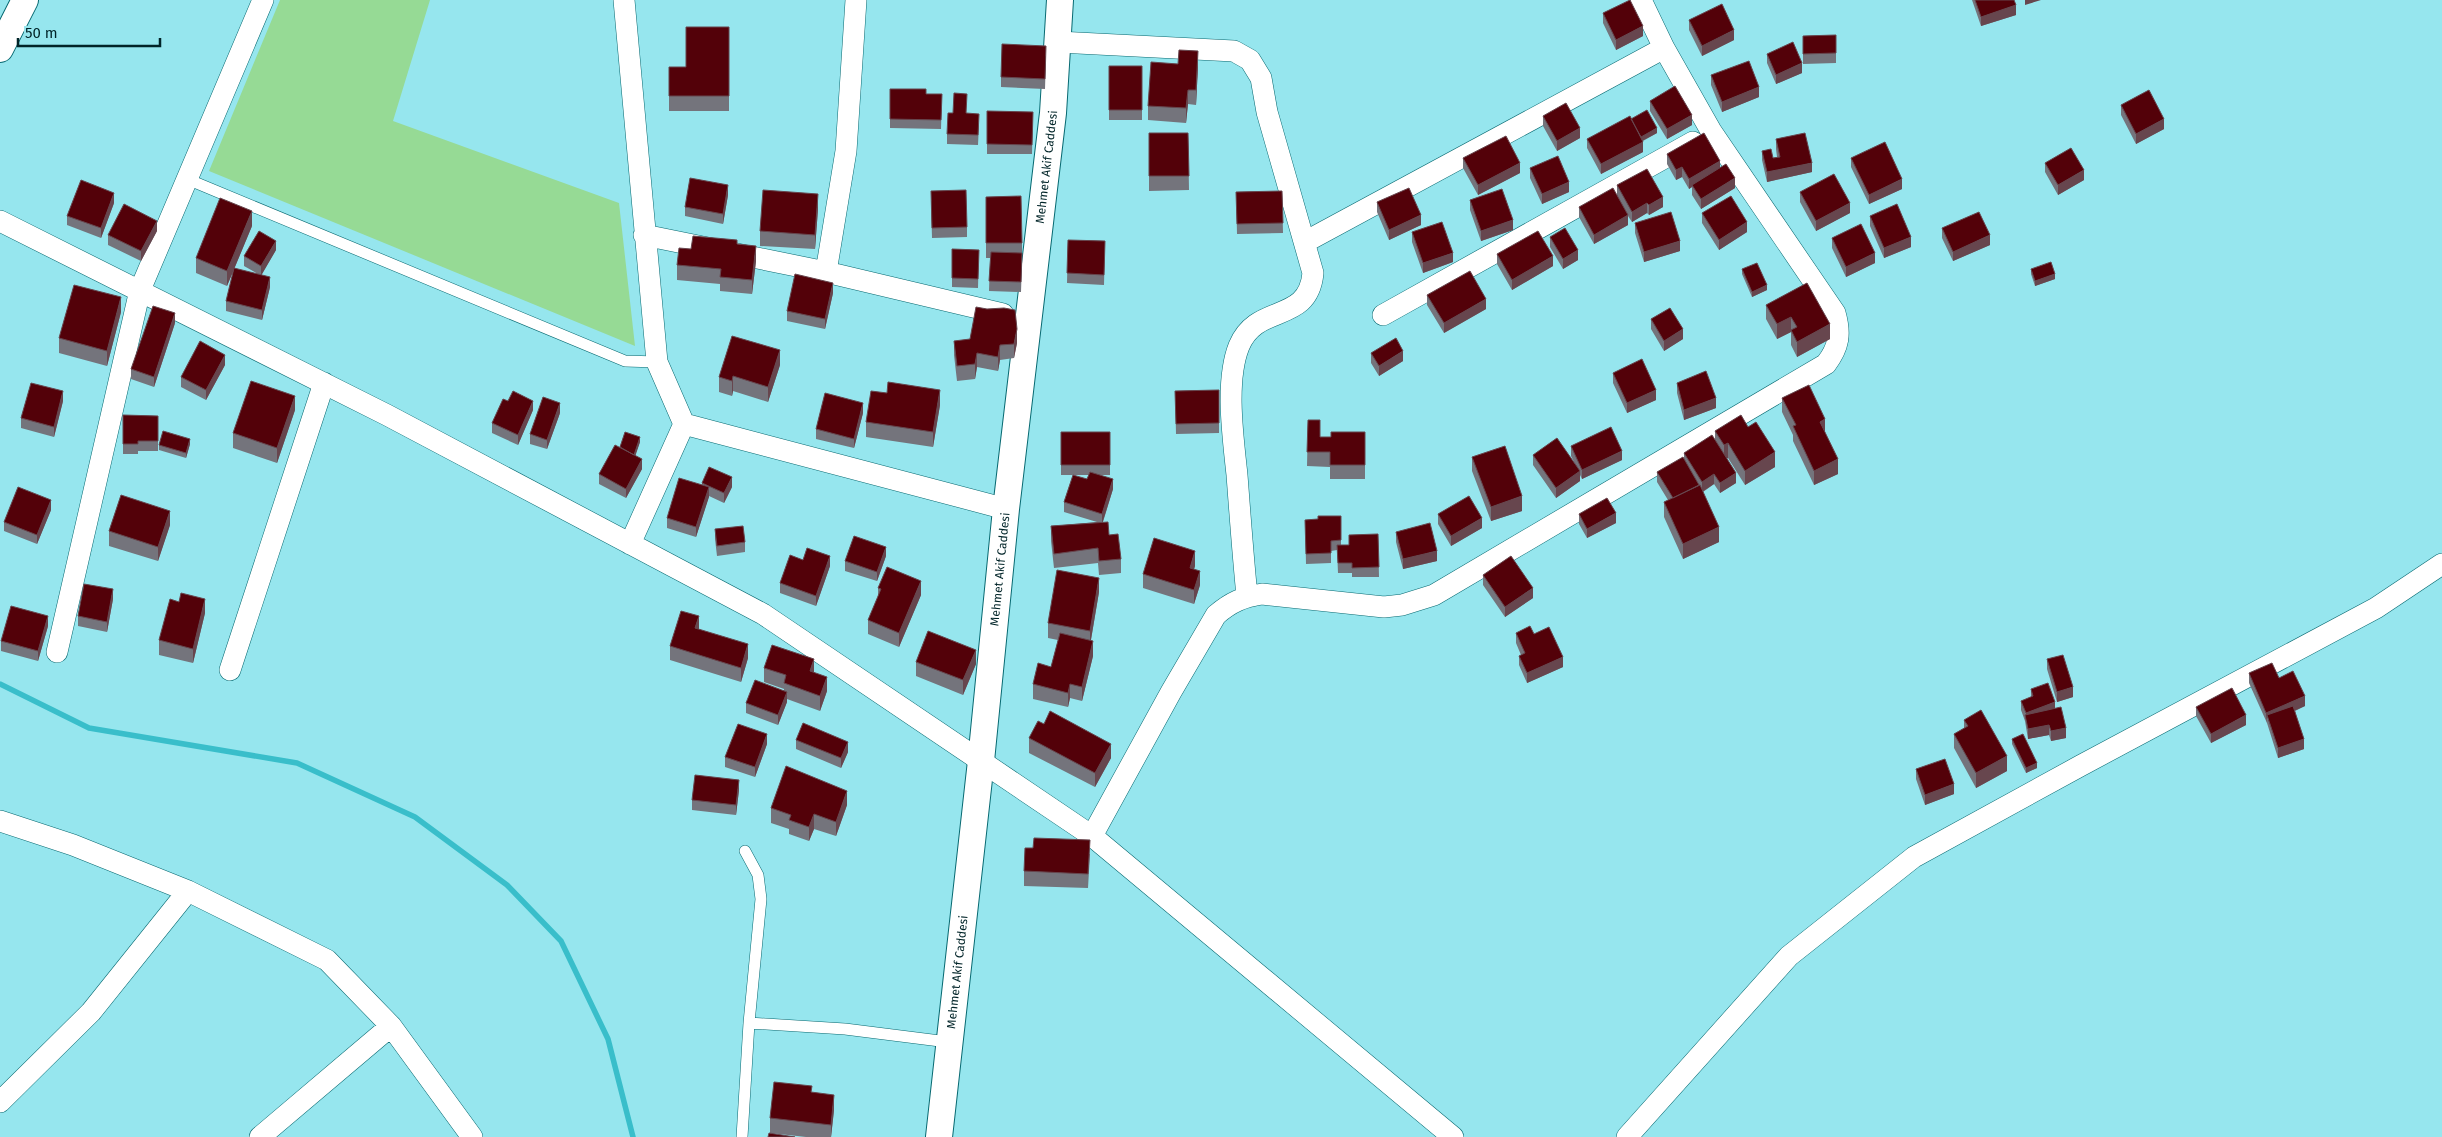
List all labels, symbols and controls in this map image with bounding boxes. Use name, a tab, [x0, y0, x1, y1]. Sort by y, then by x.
scale bar	[18, 15, 160, 47]
text: 50 m	[25, 24, 58, 42]
street label: Mehmet Akif Caddesi	[1033, 110, 1060, 224]
street label: Mehmet Akif Caddesi	[987, 512, 1013, 627]
street label: Mehmet Akif Caddesi	[944, 915, 971, 1029]

